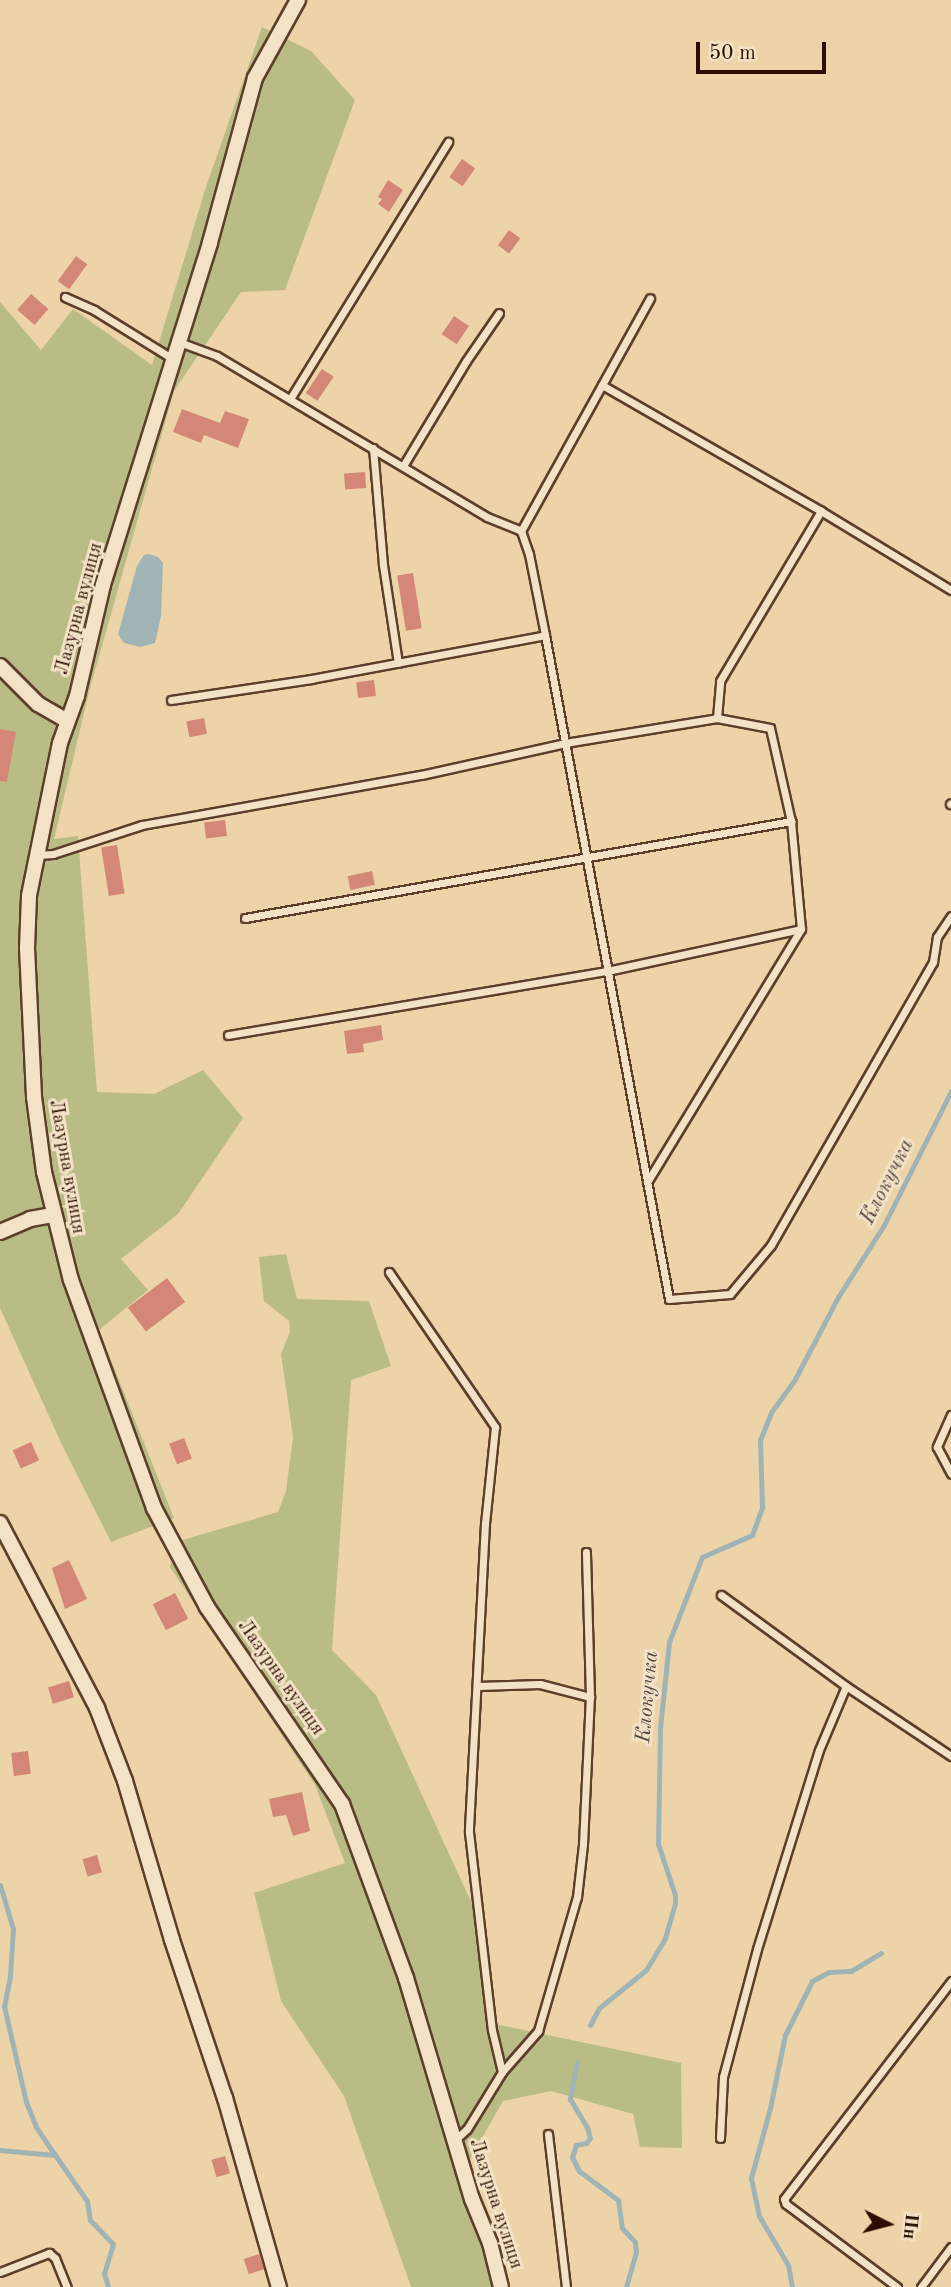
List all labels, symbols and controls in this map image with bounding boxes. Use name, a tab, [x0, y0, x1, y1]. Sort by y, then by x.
scale bar	[699, 28, 828, 72]
text: 50 m	[709, 43, 756, 64]
street label: Лазурна вулиця	[51, 541, 109, 677]
street label: Лазурна вулиця	[43, 1098, 89, 1236]
water label: Клокучка	[856, 1135, 920, 1229]
street label: Лазурна вулиця	[232, 1616, 328, 1740]
water label: Клокучка	[631, 1650, 665, 1744]
street label: Лазурна вулиця	[463, 2136, 527, 2272]
north arrow	[853, 2189, 923, 2259]
text: Пн	[899, 2212, 920, 2240]

